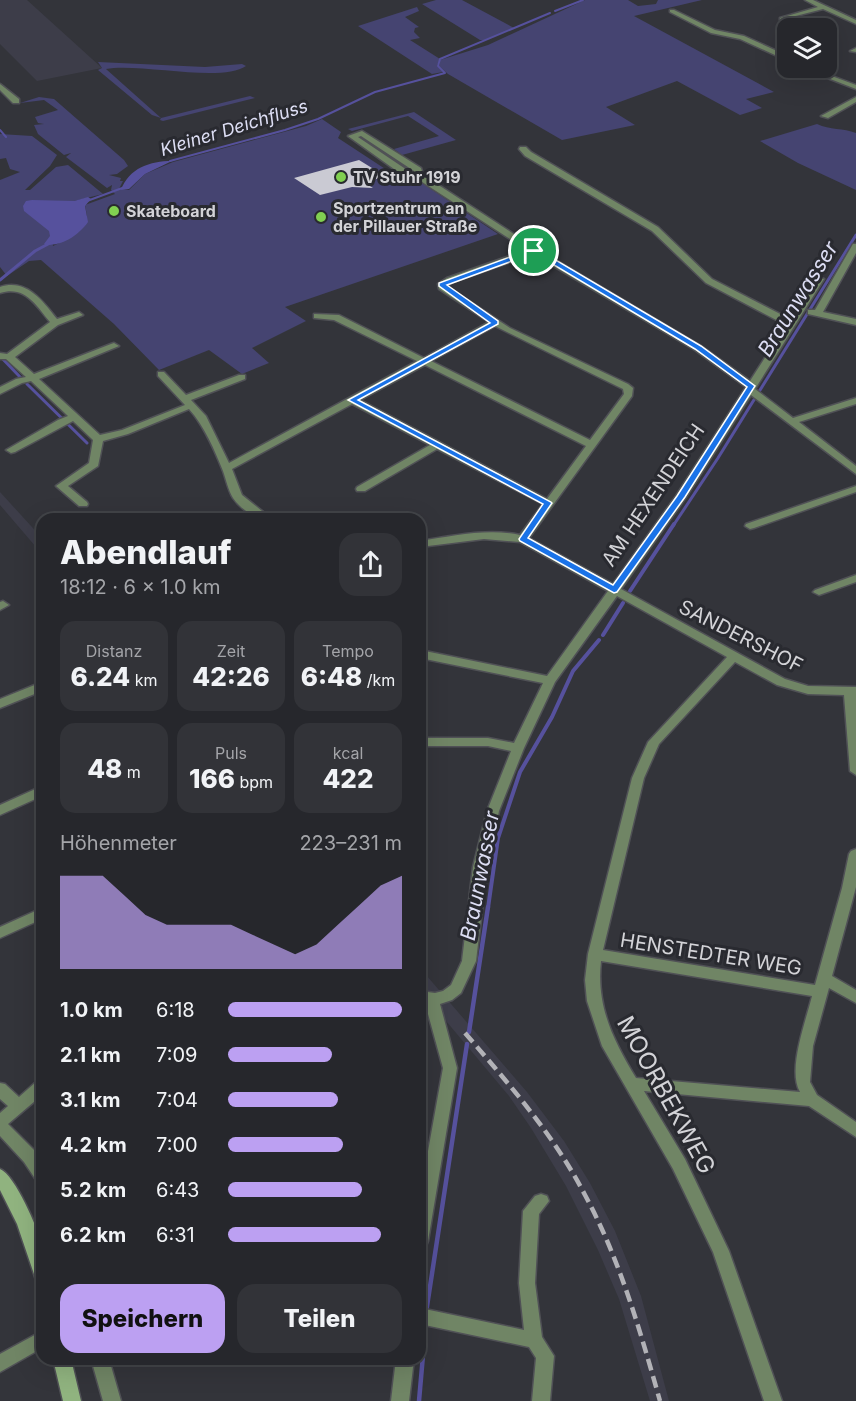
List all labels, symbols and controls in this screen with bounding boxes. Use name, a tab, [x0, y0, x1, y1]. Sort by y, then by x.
map controls	[777, 18, 837, 78]
button: layers	[777, 18, 837, 78]
water label: Kleiner Deichfluss	[157, 95, 310, 160]
place label: TV Stuhr 1919	[353, 167, 461, 187]
marker: TV Stuhr 1919	[334, 170, 348, 184]
place label: Sportzentrum an der Pillauer Straße	[333, 198, 477, 236]
place label: Skateboard	[126, 201, 216, 221]
marker: Skateboard	[107, 204, 121, 218]
marker: Sportzentrum an der Pillauer Straße	[314, 210, 328, 224]
pin	[508, 225, 559, 276]
icon: arrive	[517, 234, 550, 267]
water label: Braunwasser	[752, 236, 843, 361]
street label: AM HEXENDEICH	[597, 419, 709, 571]
text: Abendlauf	[60, 532, 232, 572]
button: share	[339, 533, 402, 596]
text: 18:12 · 6 × 1.0 km	[60, 575, 221, 599]
street label: SANDERSHOF	[675, 594, 807, 678]
text: Distanz	[86, 641, 142, 661]
text: Zeit	[217, 641, 245, 661]
text: Tempo	[322, 641, 374, 661]
text: 6.24	[70, 661, 130, 692]
text: 42:26	[192, 661, 270, 692]
text: 6:48	[301, 661, 362, 692]
text: km	[130, 670, 158, 690]
text: /km	[362, 670, 395, 690]
text: Puls	[215, 743, 247, 763]
text: kcal	[333, 743, 363, 763]
text: 48	[87, 753, 122, 784]
text: m	[122, 762, 141, 782]
text: 166	[189, 763, 235, 794]
text: 422	[322, 763, 374, 794]
text: bpm	[235, 772, 273, 792]
water label: Braunwasser	[455, 808, 504, 943]
text: Höhenmeter	[60, 831, 177, 855]
text: 223–231 m	[299, 831, 402, 855]
street label: HENSTEDTER WEG	[618, 928, 804, 980]
text: 1.0 km	[60, 998, 123, 1022]
text: 6:18	[156, 998, 195, 1022]
street label: MOORBEKWEG	[611, 1011, 722, 1179]
text: 2.1 km	[60, 1043, 121, 1067]
text: 7:09	[156, 1043, 197, 1067]
text: 3.1 km	[60, 1088, 121, 1112]
text: 7:04	[156, 1088, 198, 1112]
text: 4.2 km	[60, 1133, 127, 1157]
text: 7:00	[156, 1133, 198, 1157]
text: 5.2 km	[60, 1178, 126, 1202]
text: 6:43	[156, 1178, 199, 1202]
text: 6.2 km	[60, 1223, 126, 1247]
text: 6:31	[156, 1223, 195, 1247]
button: Speichern	[60, 1284, 225, 1353]
button: Teilen	[237, 1284, 402, 1353]

